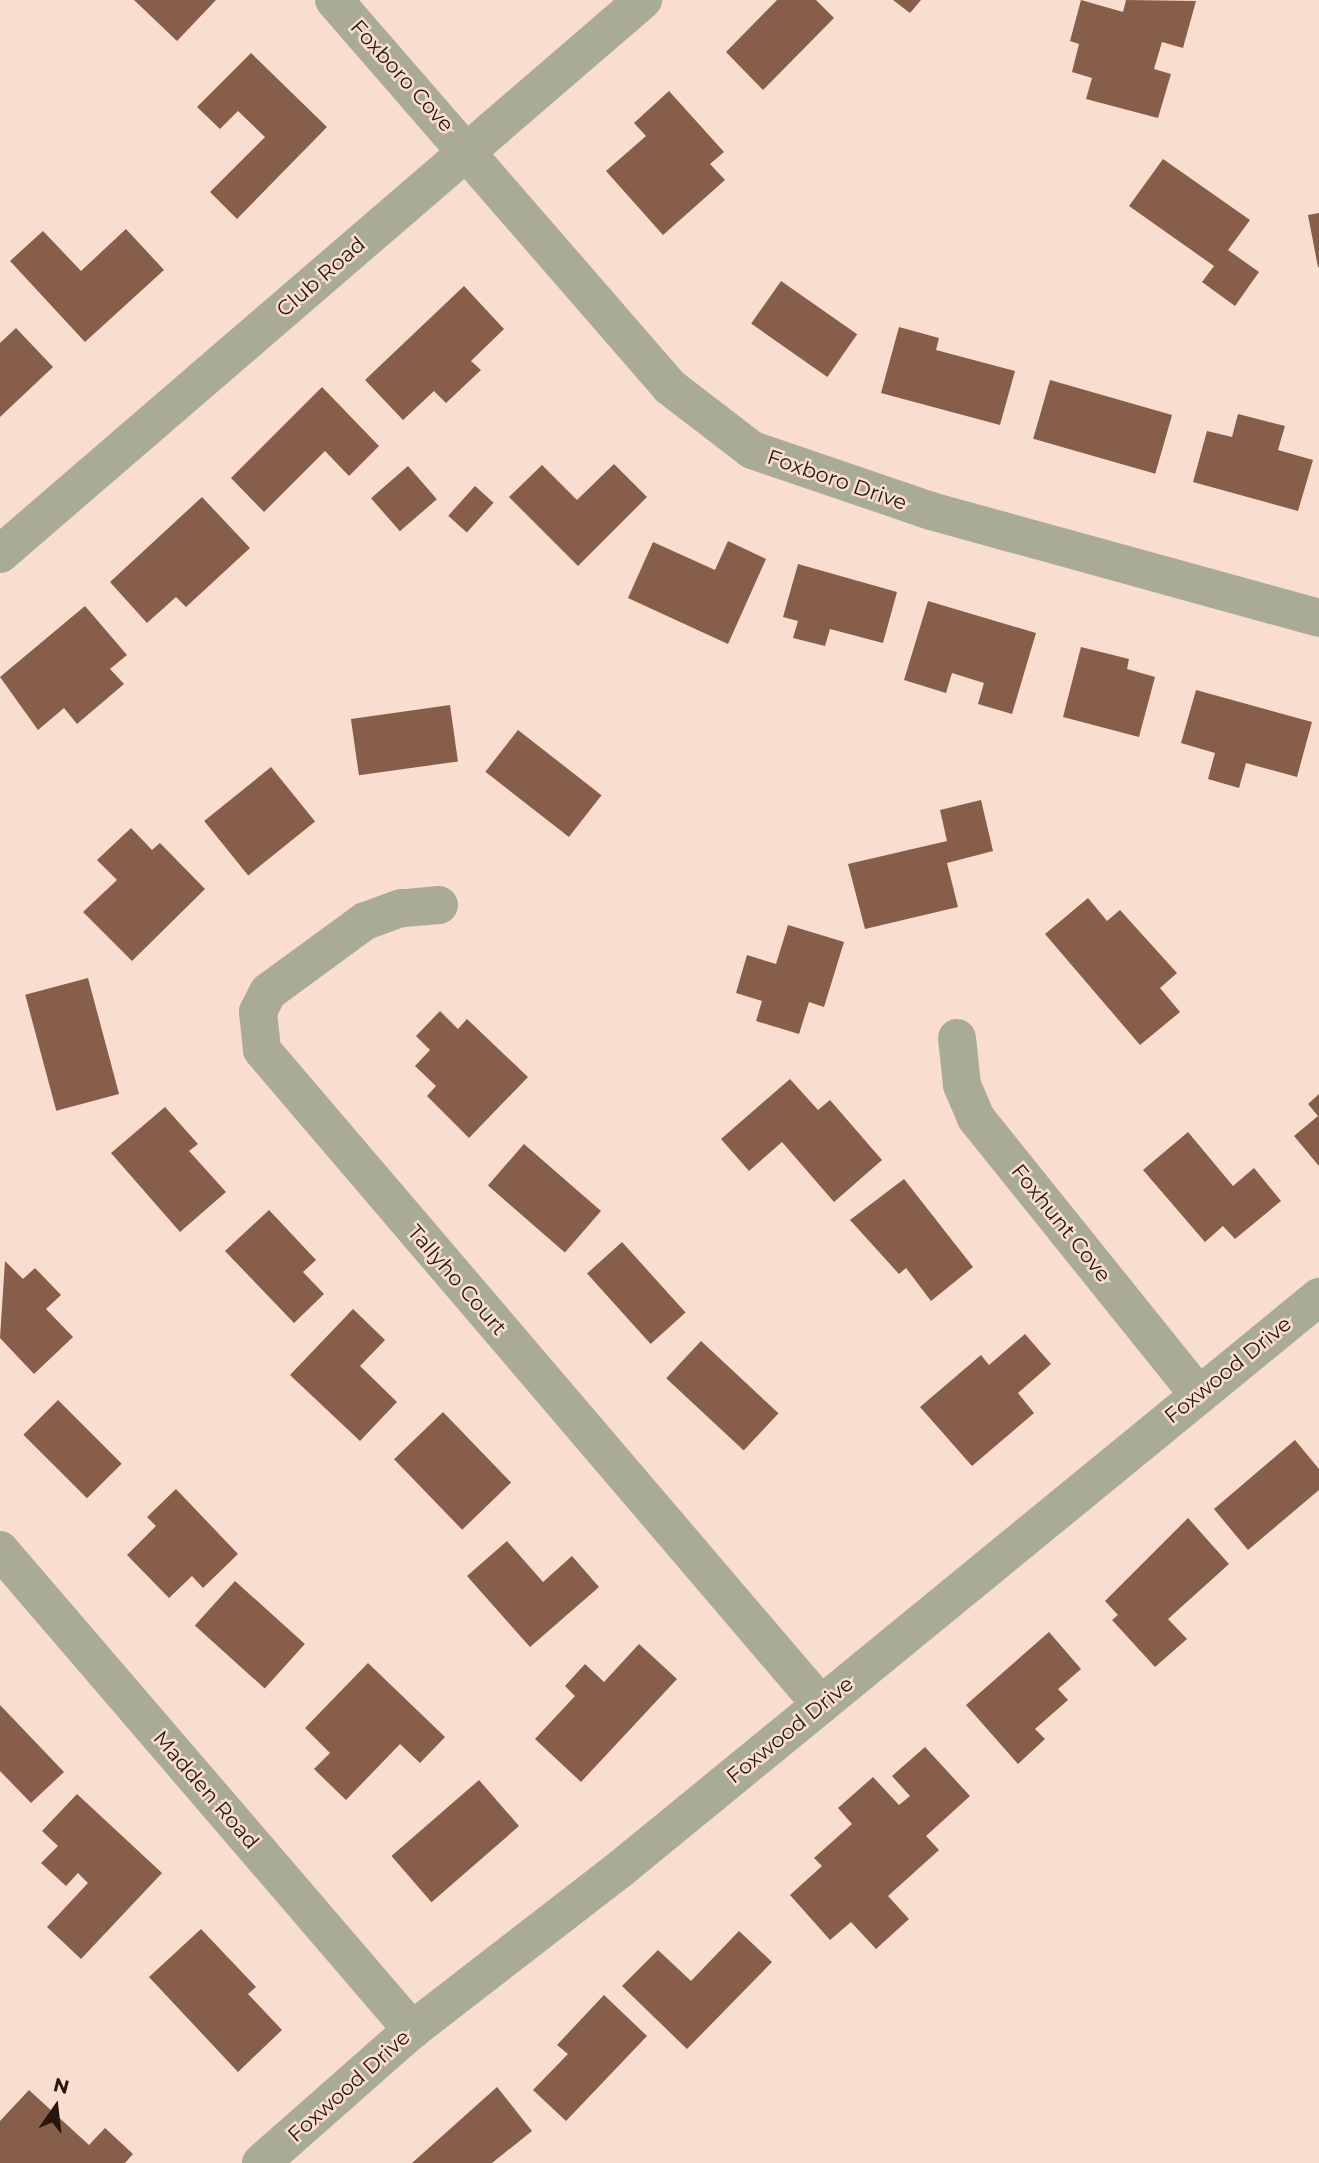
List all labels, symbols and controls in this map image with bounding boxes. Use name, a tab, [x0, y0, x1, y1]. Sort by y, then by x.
street label: Foxboro Cove	[345, 15, 459, 137]
street label: Club Road	[271, 232, 371, 322]
street label: Foxboro Drive	[764, 444, 910, 516]
street label: Foxhunt Cove	[1006, 1159, 1116, 1287]
street label: Tallyho Court	[402, 1220, 512, 1340]
street label: Foxwood Drive	[1160, 1311, 1296, 1429]
street label: Foxwood Drive	[722, 1671, 858, 1789]
street label: Madden Road	[148, 1726, 264, 1854]
street label: Foxwood Drive	[283, 2025, 415, 2147]
north arrow	[21, 2072, 91, 2142]
text: N	[51, 2073, 71, 2099]

